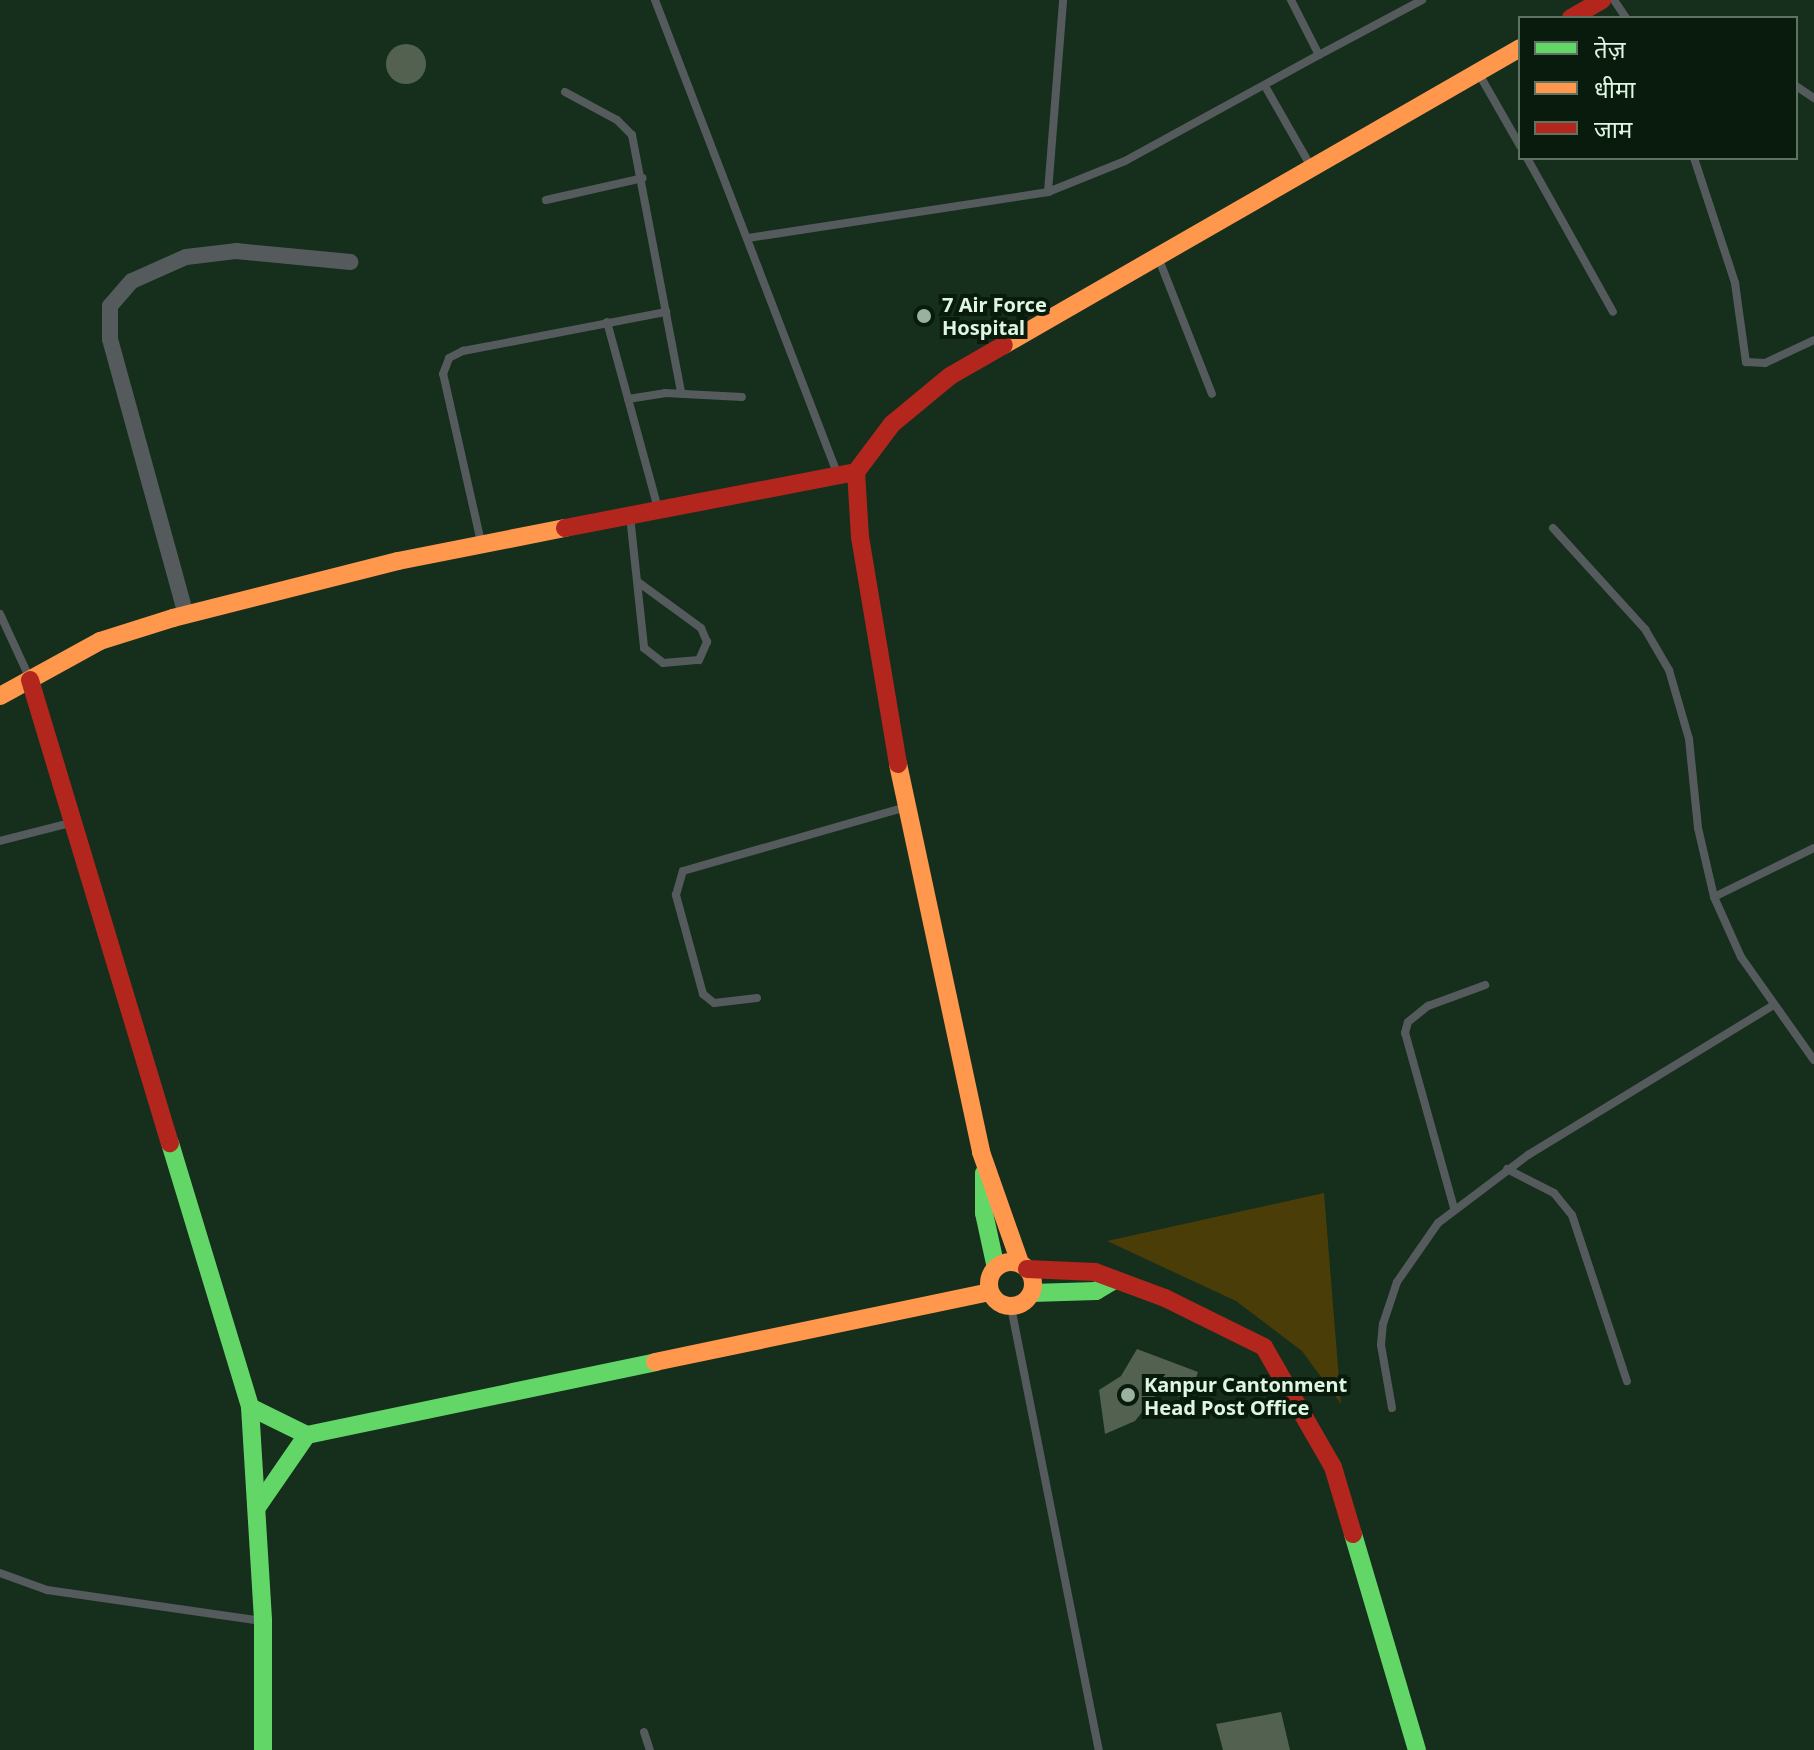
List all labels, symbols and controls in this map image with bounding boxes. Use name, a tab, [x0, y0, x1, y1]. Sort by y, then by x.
legend	[1518, 16, 1798, 160]
text: तेज़	[1594, 32, 1626, 65]
text: धीमा	[1594, 72, 1636, 105]
text: जाम	[1594, 112, 1632, 145]
place label: 7 Air Force Hospital	[942, 292, 1047, 339]
marker: 7 Air Force Hospital	[913, 305, 935, 327]
place label: Kanpur Cantonment Head Post Office	[1144, 1372, 1347, 1419]
marker: Kanpur Cantonment Head Post Office	[1119, 1386, 1137, 1404]

